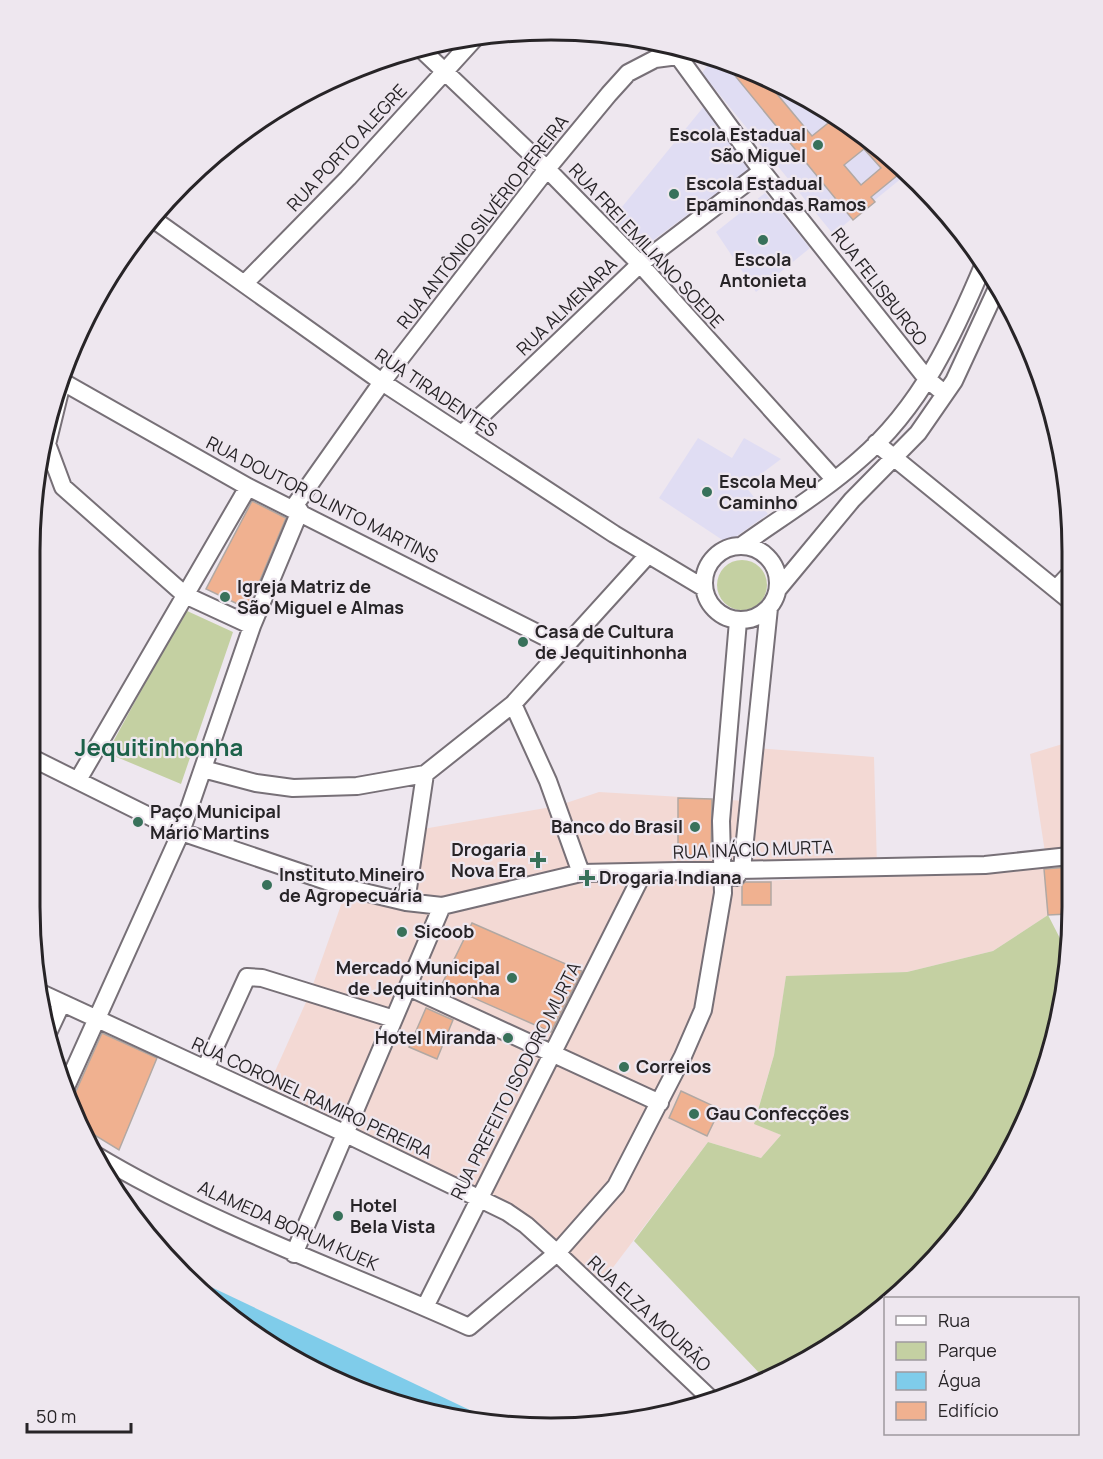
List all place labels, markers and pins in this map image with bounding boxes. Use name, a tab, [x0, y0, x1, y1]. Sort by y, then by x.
place label: Escola Estadual São Miguel	[669, 122, 806, 167]
marker: Escola Estadual São Miguel	[811, 138, 825, 152]
place label: Escola Estadual Epaminondas Ramos	[686, 171, 867, 216]
marker: Escola Estadual Epaminondas Ramos	[667, 187, 681, 201]
marker: Escola Antonieta	[756, 233, 770, 247]
place label: Escola Antonieta	[719, 247, 807, 292]
place label: Escola Meu Caminho	[719, 469, 817, 514]
marker: Escola Meu Caminho	[700, 485, 714, 499]
place label: Igreja Matriz de São Miguel e Almas	[237, 574, 404, 619]
marker: Igreja Matriz de São Miguel e Almas	[218, 590, 232, 604]
place label: Casa de Cultura de Jequitinhonha	[535, 619, 687, 664]
marker: Casa de Cultura de Jequitinhonha	[516, 635, 530, 649]
place label: Paço Municipal Mário Martins	[150, 799, 281, 844]
place label: Banco do Brasil	[551, 814, 683, 838]
marker: Paço Municipal Mário Martins	[131, 815, 145, 829]
marker: Banco do Brasil	[688, 820, 702, 834]
place label: Drogaria Nova Era	[451, 837, 526, 882]
marker: Drogaria Nova Era	[531, 853, 545, 867]
place label: Instituto Mineiro de Agropecuária	[279, 862, 425, 907]
place label: Drogaria Indiana	[599, 865, 742, 889]
marker: Drogaria Indiana	[580, 871, 594, 885]
marker: Instituto Mineiro de Agropecuária	[260, 878, 274, 892]
place label: Sicoob	[414, 919, 474, 943]
marker: Sicoob	[395, 925, 409, 939]
place label: Mercado Municipal de Jequitinhonha	[336, 955, 500, 1000]
marker: Mercado Municipal de Jequitinhonha	[505, 971, 519, 985]
place label: Hotel Miranda	[375, 1025, 496, 1049]
marker: Hotel Miranda	[501, 1031, 515, 1045]
place label: Correios	[636, 1054, 711, 1078]
marker: Correios	[617, 1060, 631, 1074]
place label: Gau Confecções	[706, 1101, 849, 1125]
marker: Gau Confecções	[687, 1107, 701, 1121]
place label: Hotel Bela Vista	[350, 1193, 435, 1238]
marker: Hotel Bela Vista	[331, 1209, 345, 1223]

